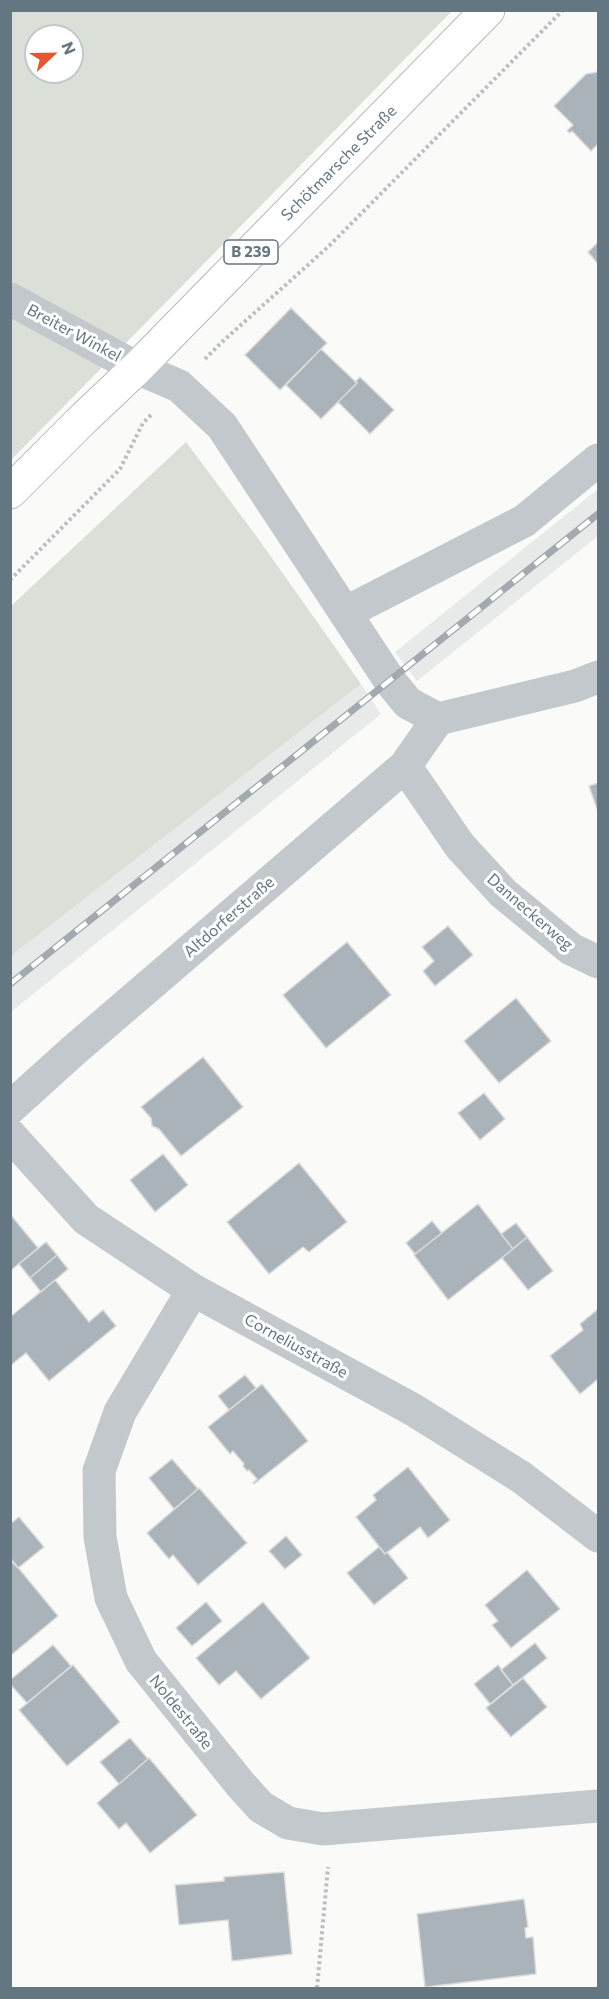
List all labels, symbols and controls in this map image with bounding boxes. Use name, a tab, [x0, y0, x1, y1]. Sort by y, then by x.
north arrow	[24, 24, 84, 84]
text: N	[58, 39, 80, 57]
street label: Schötmarsche Straße	[277, 101, 401, 225]
road number: B 239	[224, 240, 278, 264]
street label: Breiter Winkel	[24, 300, 124, 366]
street label: Danneckerweg	[483, 869, 577, 955]
street label: Altdorferstraße	[180, 872, 278, 962]
street label: Corneliusstraße	[241, 1310, 351, 1382]
street label: Noldestraße	[145, 1671, 217, 1753]

